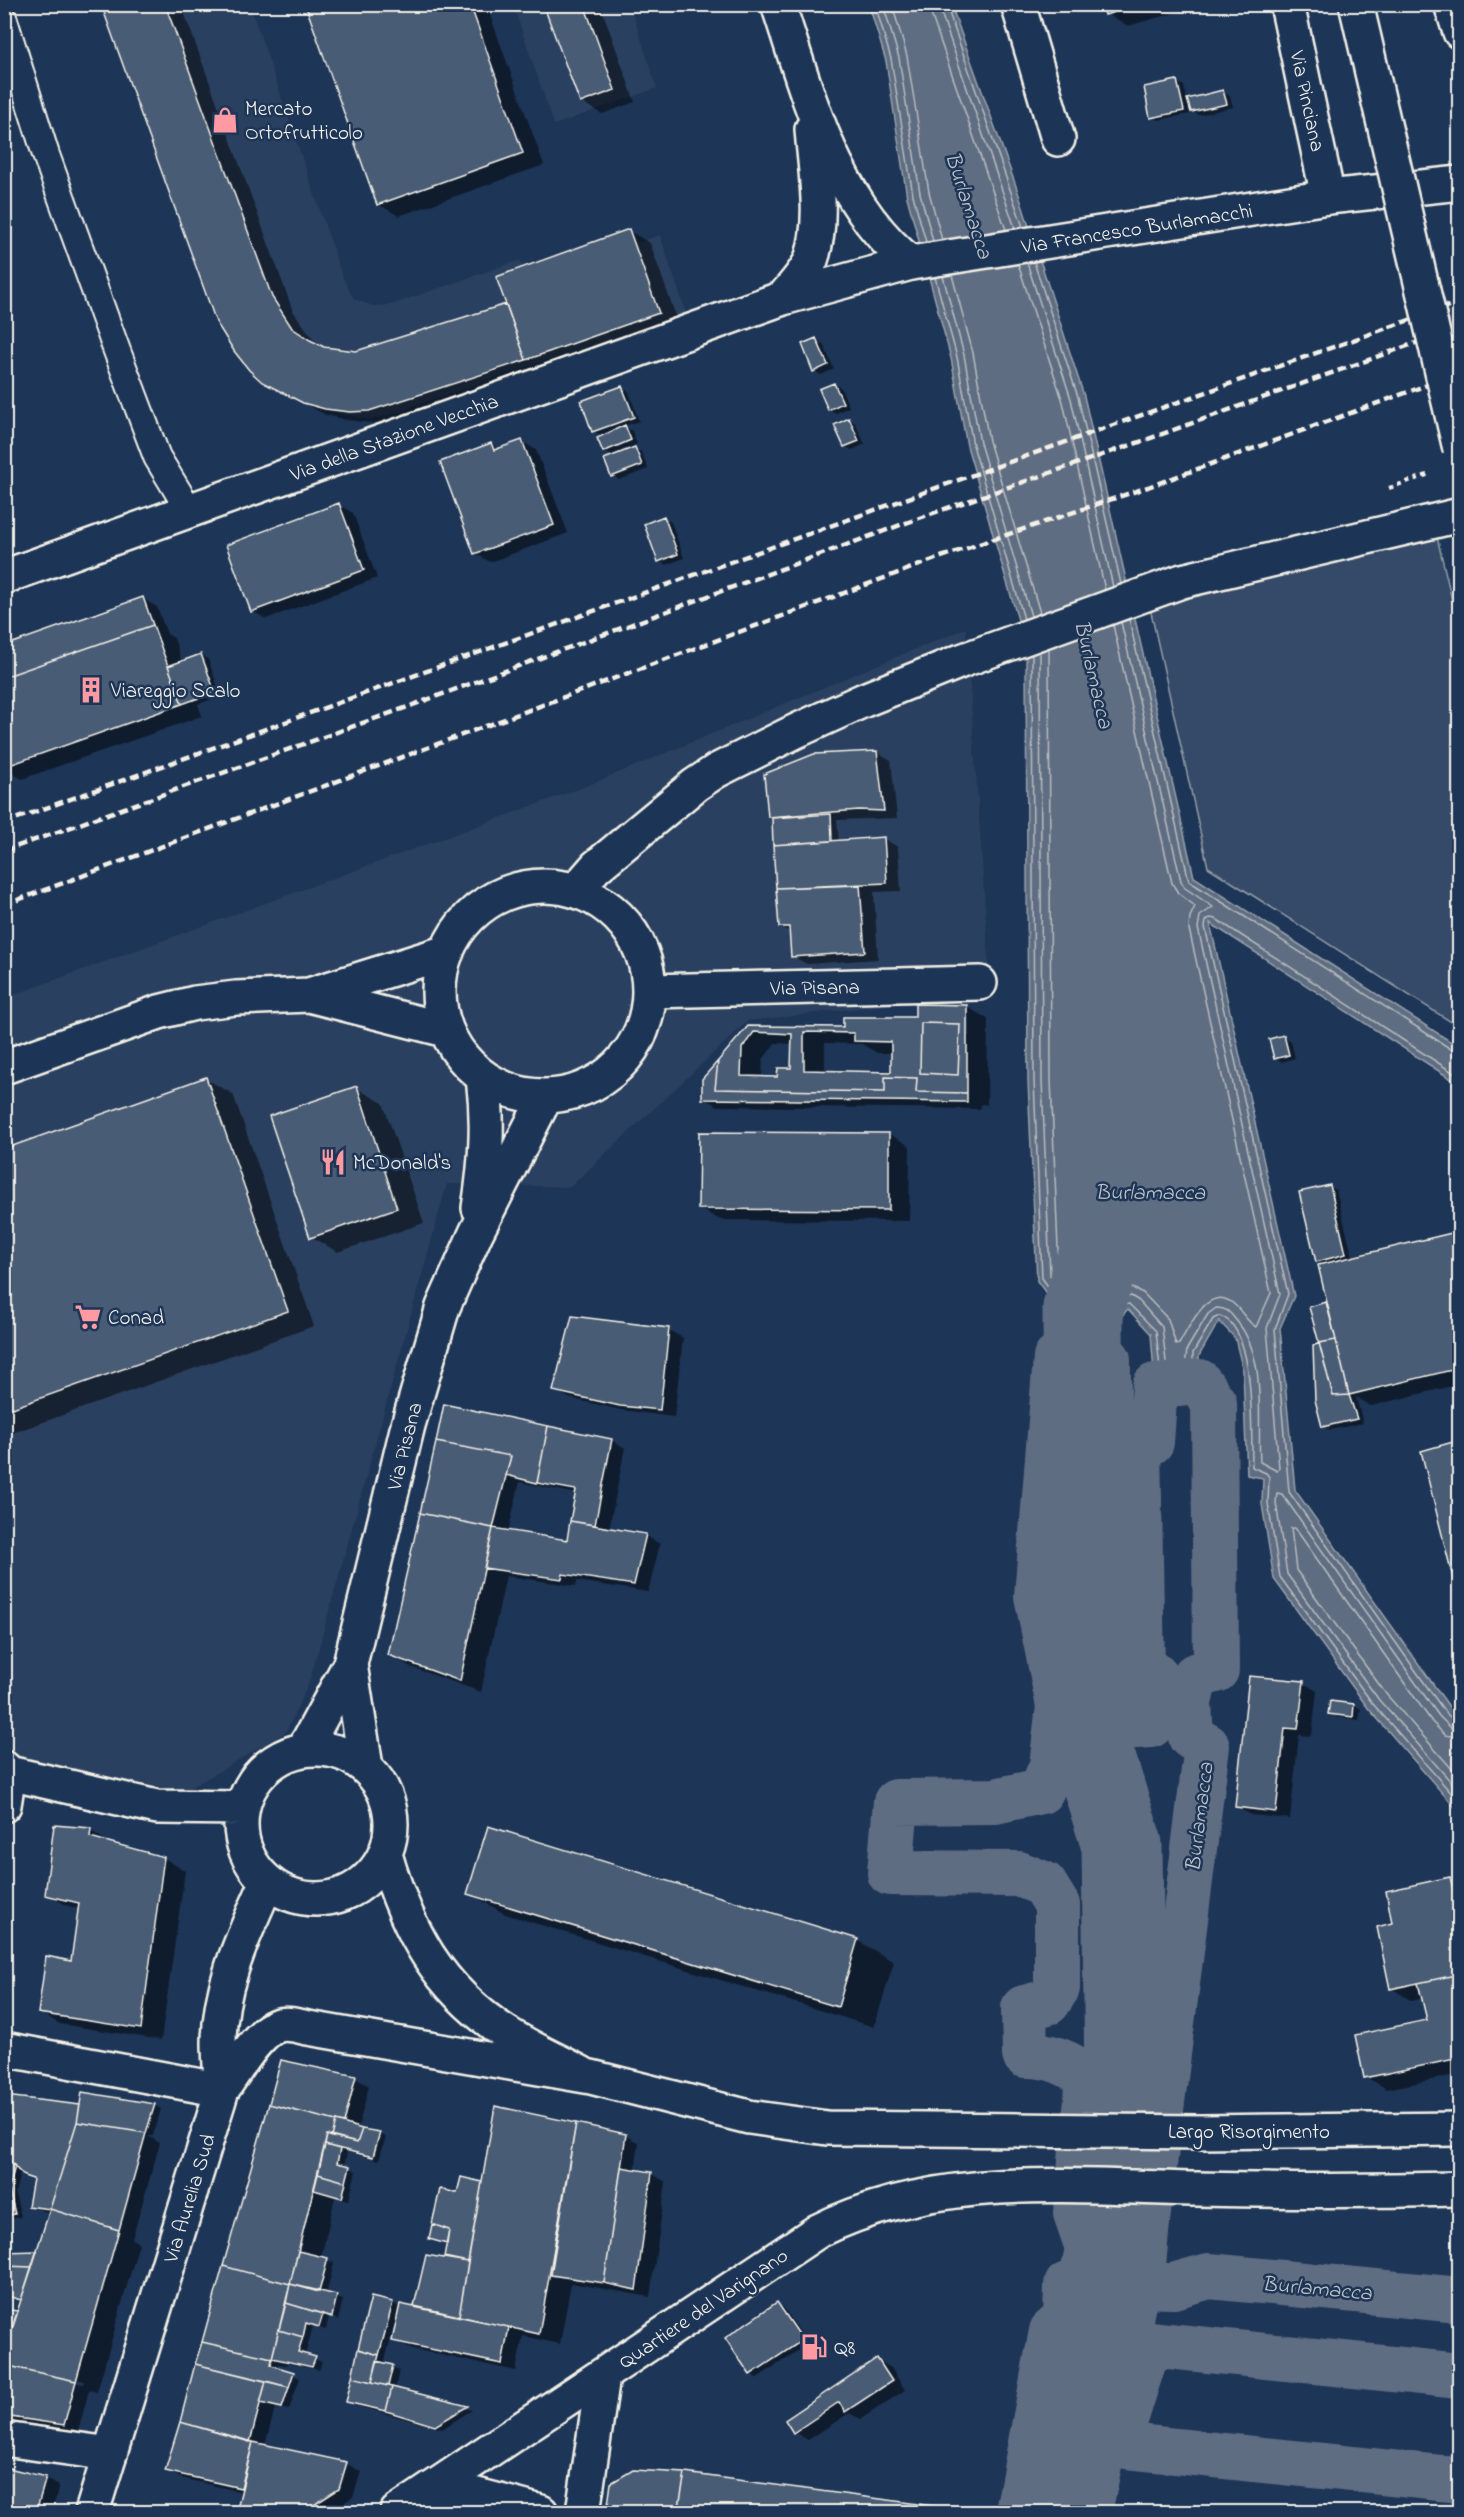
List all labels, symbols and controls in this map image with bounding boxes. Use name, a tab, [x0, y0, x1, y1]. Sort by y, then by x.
street label: Via Pinciana	[1281, 47, 1331, 155]
place label: Mercato Ortofrutticolo	[245, 95, 363, 149]
shop icon: Mercato Ortofrutticolo	[210, 105, 240, 135]
water label: Burlamacca	[935, 149, 1000, 264]
street label: Via Francesco Burlamacchi	[1018, 197, 1255, 263]
street label: Via della Stazione Vecchia	[285, 387, 503, 491]
water label: Burlamacca	[1064, 617, 1120, 733]
building icon: Viareggio Scalo	[76, 675, 106, 705]
place label: Viareggio Scalo	[110, 677, 240, 709]
street label: Via Pisana	[769, 973, 860, 1005]
restaurant icon: McDonald's	[318, 1147, 348, 1177]
place label: McDonald's	[353, 1149, 451, 1179]
water label: Burlamacca	[1095, 1178, 1206, 1210]
supermarket icon: Conad	[73, 1302, 103, 1332]
place label: Conad	[108, 1304, 164, 1334]
street label: Via Pisana	[380, 1399, 431, 1495]
water label: Burlamacca	[1178, 1760, 1224, 1874]
street label: Largo Risorgimento	[1168, 2118, 1330, 2150]
street label: Via Aurelia Sud	[157, 2130, 225, 2268]
street label: Quartiere del Varignano	[613, 2242, 796, 2379]
water label: Burlamacca	[1261, 2269, 1374, 2311]
fuel station icon: Q8	[799, 2332, 829, 2362]
place label: Q8	[834, 2334, 856, 2364]

